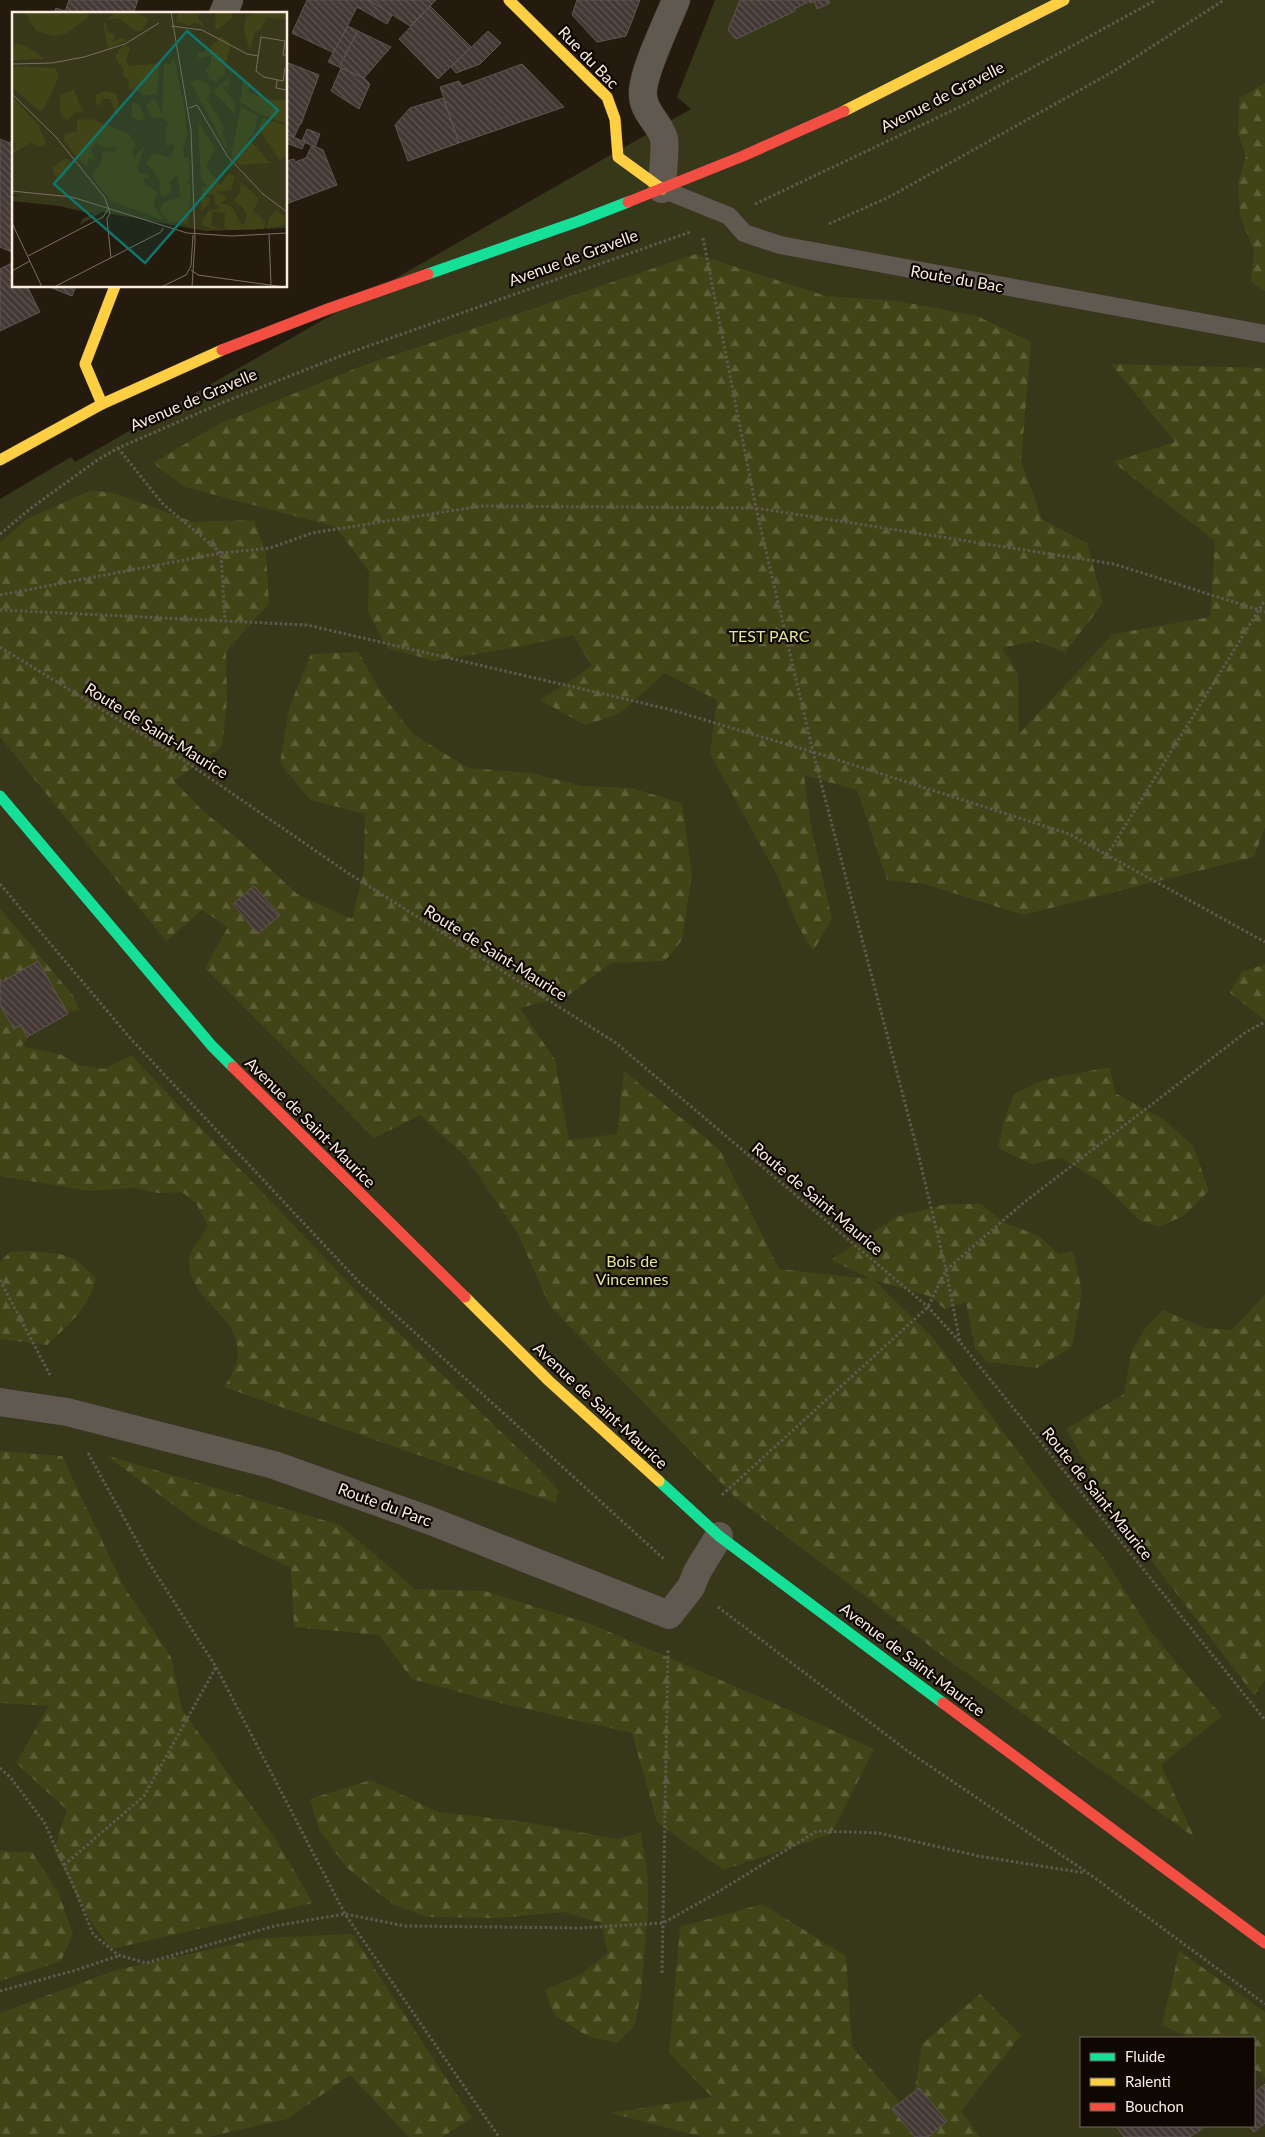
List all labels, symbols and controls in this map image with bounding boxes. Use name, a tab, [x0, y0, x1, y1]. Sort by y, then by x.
inset map	[12, 12, 288, 288]
street label: Rue du Bac	[555, 22, 623, 92]
street label: Avenue de Gravelle	[877, 57, 1007, 135]
street label: Avenue de Gravelle	[506, 225, 640, 289]
street label: Route du Bac	[909, 261, 1005, 296]
street label: Avenue de Gravelle	[127, 364, 259, 434]
park label: TEST PARC	[729, 626, 810, 645]
street label: Route de Saint-Maurice	[82, 678, 232, 782]
street label: Route de Saint-Maurice	[421, 900, 571, 1004]
street label: Avenue de Saint-Maurice	[242, 1053, 380, 1191]
street label: Route de Saint-Maurice	[749, 1138, 887, 1258]
park label: Bois de Vincennes	[596, 1251, 668, 1288]
street label: Avenue de Saint-Maurice	[530, 1338, 672, 1472]
street label: Route de Saint-Maurice	[1039, 1423, 1157, 1563]
street label: Route du Parc	[336, 1478, 435, 1530]
street label: Avenue de Saint-Maurice	[837, 1598, 989, 1720]
legend	[1080, 2037, 1255, 2127]
text: Fluide	[1125, 2047, 1165, 2065]
text: Ralenti	[1125, 2072, 1171, 2090]
text: Bouchon	[1125, 2097, 1184, 2115]

